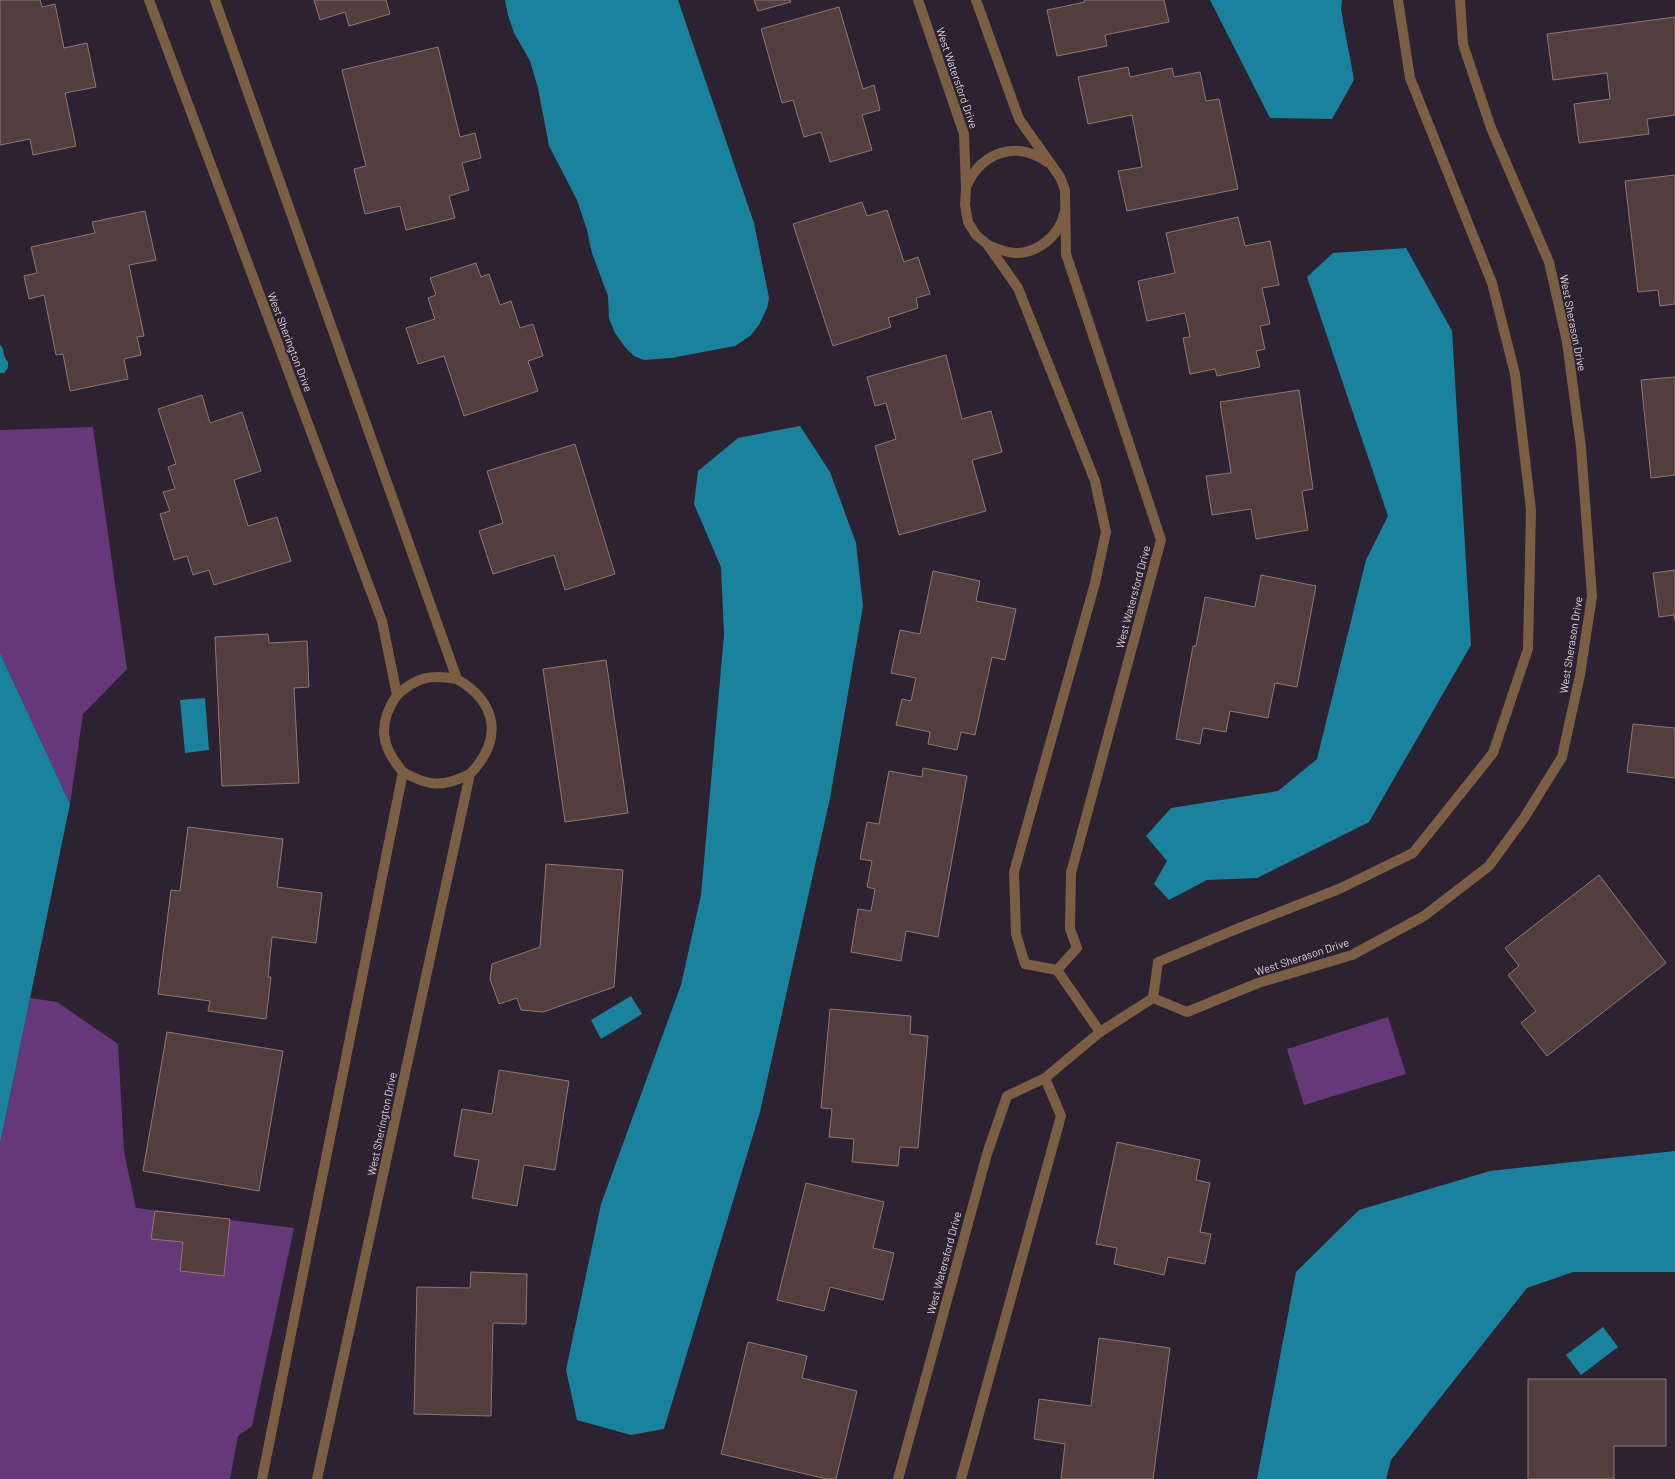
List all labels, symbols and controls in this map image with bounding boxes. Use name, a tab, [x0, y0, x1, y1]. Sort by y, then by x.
street label: West Watersford Drive	[934, 26, 981, 130]
street label: West Sherason Drive	[1558, 274, 1589, 372]
street label: West Sherington Drive	[265, 290, 316, 394]
street label: West Watersford Drive	[1113, 544, 1153, 650]
street label: West Sherason Drive	[1556, 595, 1585, 694]
street label: West Sherason Drive	[1253, 935, 1351, 978]
street label: West Sherington Drive	[364, 1071, 399, 1177]
street label: West Watersford Drive	[924, 1210, 964, 1316]

